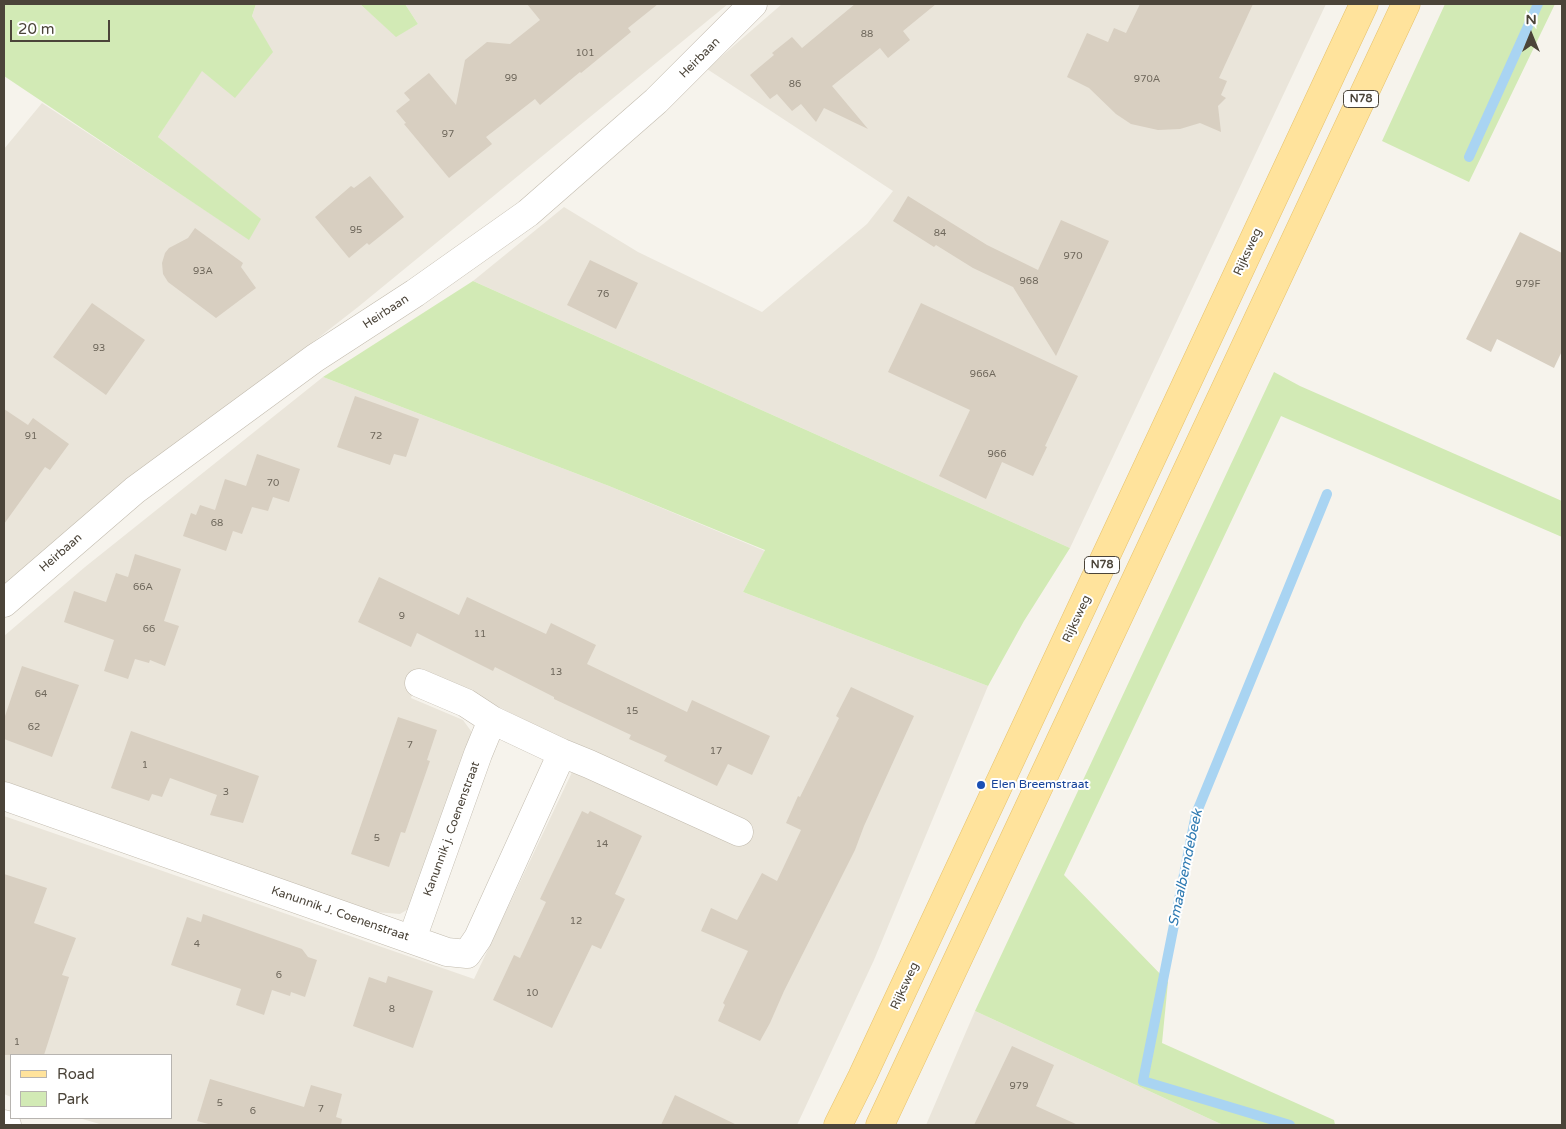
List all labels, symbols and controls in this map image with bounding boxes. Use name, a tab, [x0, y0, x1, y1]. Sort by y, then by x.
scale bar	[12, 10, 112, 42]
north arrow	[1506, 10, 1556, 60]
text: N	[1525, 11, 1537, 28]
text: 20 m	[18, 20, 55, 38]
house number: 88	[861, 28, 873, 40]
street label: Heirbaan	[677, 35, 723, 81]
house number: 101	[576, 47, 594, 59]
house number: 99	[505, 72, 517, 84]
house number: 970A	[1134, 73, 1160, 85]
house number: 86	[789, 78, 801, 90]
road number: N78	[1344, 90, 1378, 108]
house number: 97	[442, 128, 454, 140]
house number: 95	[350, 224, 362, 236]
street label: Rijksweg	[1231, 226, 1265, 278]
house number: 84	[934, 227, 946, 239]
house number: 970	[1064, 250, 1082, 262]
house number: 93A	[193, 265, 213, 277]
house number: 968	[1020, 275, 1038, 287]
house number: 979F	[1516, 278, 1540, 290]
house number: 76	[597, 288, 609, 300]
street label: Heirbaan	[360, 292, 412, 332]
house number: 93	[93, 342, 105, 354]
house number: 966A	[970, 368, 996, 380]
house number: 91	[25, 430, 37, 442]
house number: 72	[370, 430, 382, 442]
house number: 966	[988, 448, 1006, 460]
house number: 70	[267, 477, 279, 489]
house number: 68	[211, 517, 223, 529]
street label: Heirbaan	[37, 531, 85, 575]
road number: N78	[1084, 556, 1120, 574]
house number: 66A	[133, 581, 153, 593]
street label: Rijksweg	[1060, 593, 1094, 645]
house number: 9	[399, 610, 405, 622]
house number: 66	[143, 623, 155, 635]
house number: 11	[474, 628, 486, 640]
house number: 13	[550, 666, 562, 678]
house number: 64	[35, 688, 47, 700]
house number: 15	[626, 705, 638, 717]
house number: 62	[28, 721, 40, 733]
house number: 7	[407, 739, 413, 751]
house number: 17	[710, 745, 722, 757]
house number: 1	[142, 759, 148, 771]
street label: Kanunnik j. Coenenstraat	[421, 760, 483, 898]
place label: Elen Breemstraat	[991, 778, 1089, 792]
marker: Elen Breemstraat	[975, 779, 987, 791]
house number: 3	[223, 786, 229, 798]
water label: Smaalbemdebeek	[1165, 808, 1207, 928]
house number: 5	[374, 832, 380, 844]
house number: 14	[596, 838, 608, 850]
street label: Kanunnik J. Coenenstraat	[269, 884, 411, 944]
house number: 12	[570, 915, 582, 927]
house number: 4	[194, 938, 200, 950]
street label: Rijksweg	[888, 960, 922, 1012]
house number: 6	[276, 969, 282, 981]
house number: 10	[526, 987, 538, 999]
house number: 8	[389, 1003, 395, 1015]
house number: 1	[14, 1036, 20, 1048]
legend	[10, 1054, 172, 1119]
text: Road	[57, 1065, 95, 1083]
house number: 979	[1010, 1080, 1028, 1092]
text: Park	[57, 1090, 89, 1108]
house number: 5	[217, 1097, 223, 1109]
house number: 7	[318, 1103, 324, 1115]
house number: 6	[250, 1105, 256, 1117]

